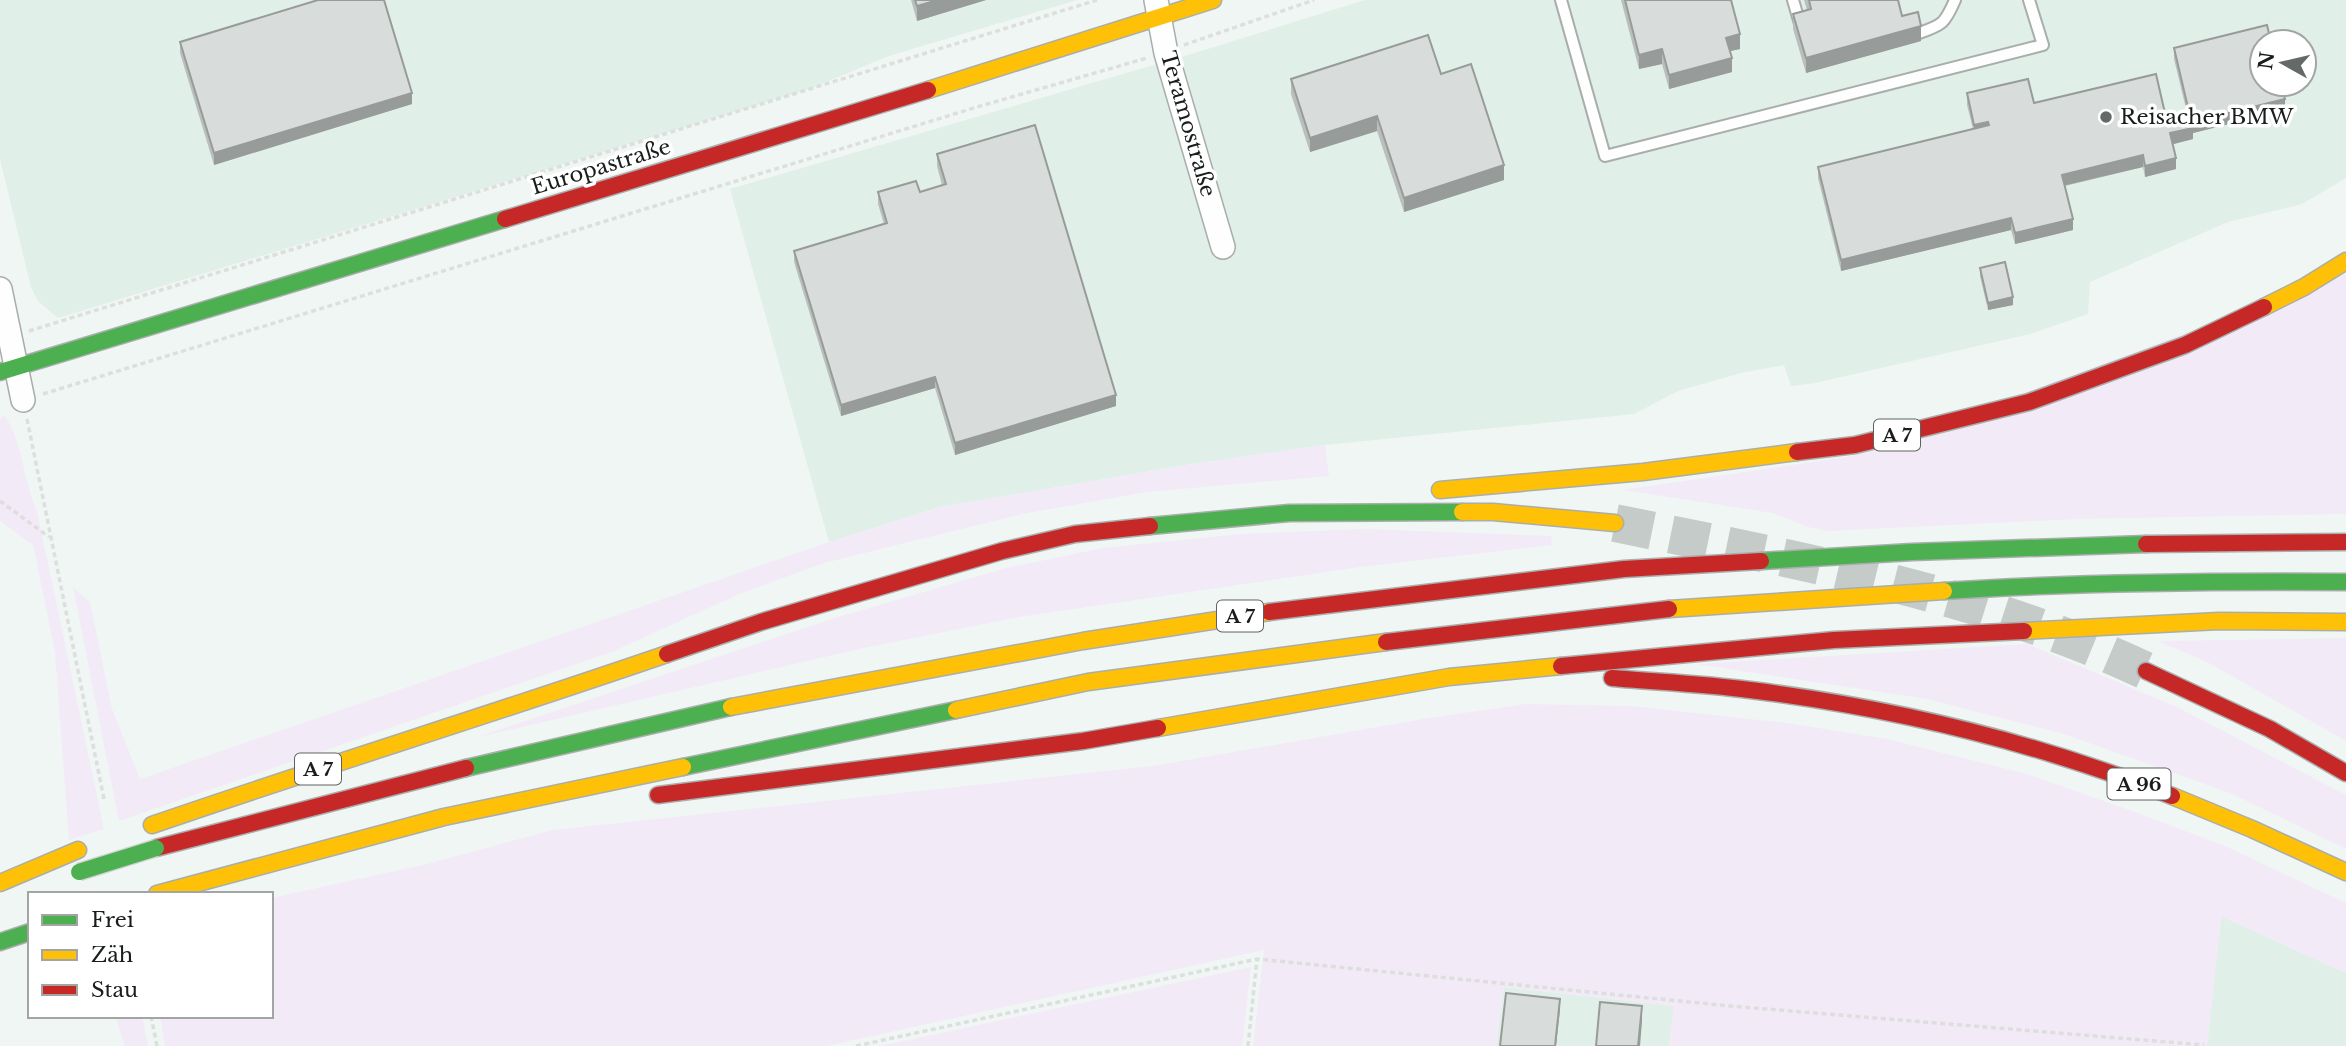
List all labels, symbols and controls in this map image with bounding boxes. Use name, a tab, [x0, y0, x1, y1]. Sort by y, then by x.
north arrow	[2248, 28, 2318, 98]
street label: Teramostraße	[1155, 48, 1221, 200]
text: N	[2254, 50, 2279, 71]
place label: Reisacher BMW	[2120, 104, 2294, 130]
marker: Reisacher BMW	[2098, 109, 2114, 125]
street label: Europastraße	[528, 133, 674, 201]
road number: A 7	[1874, 420, 1920, 450]
road number: A 7	[1217, 600, 1263, 632]
road number: A 7	[295, 754, 341, 784]
road number: A 96	[2108, 768, 2170, 800]
legend	[28, 892, 273, 1018]
text: Frei	[91, 907, 134, 933]
text: Zäh	[91, 942, 133, 968]
text: Stau	[91, 977, 138, 1003]

